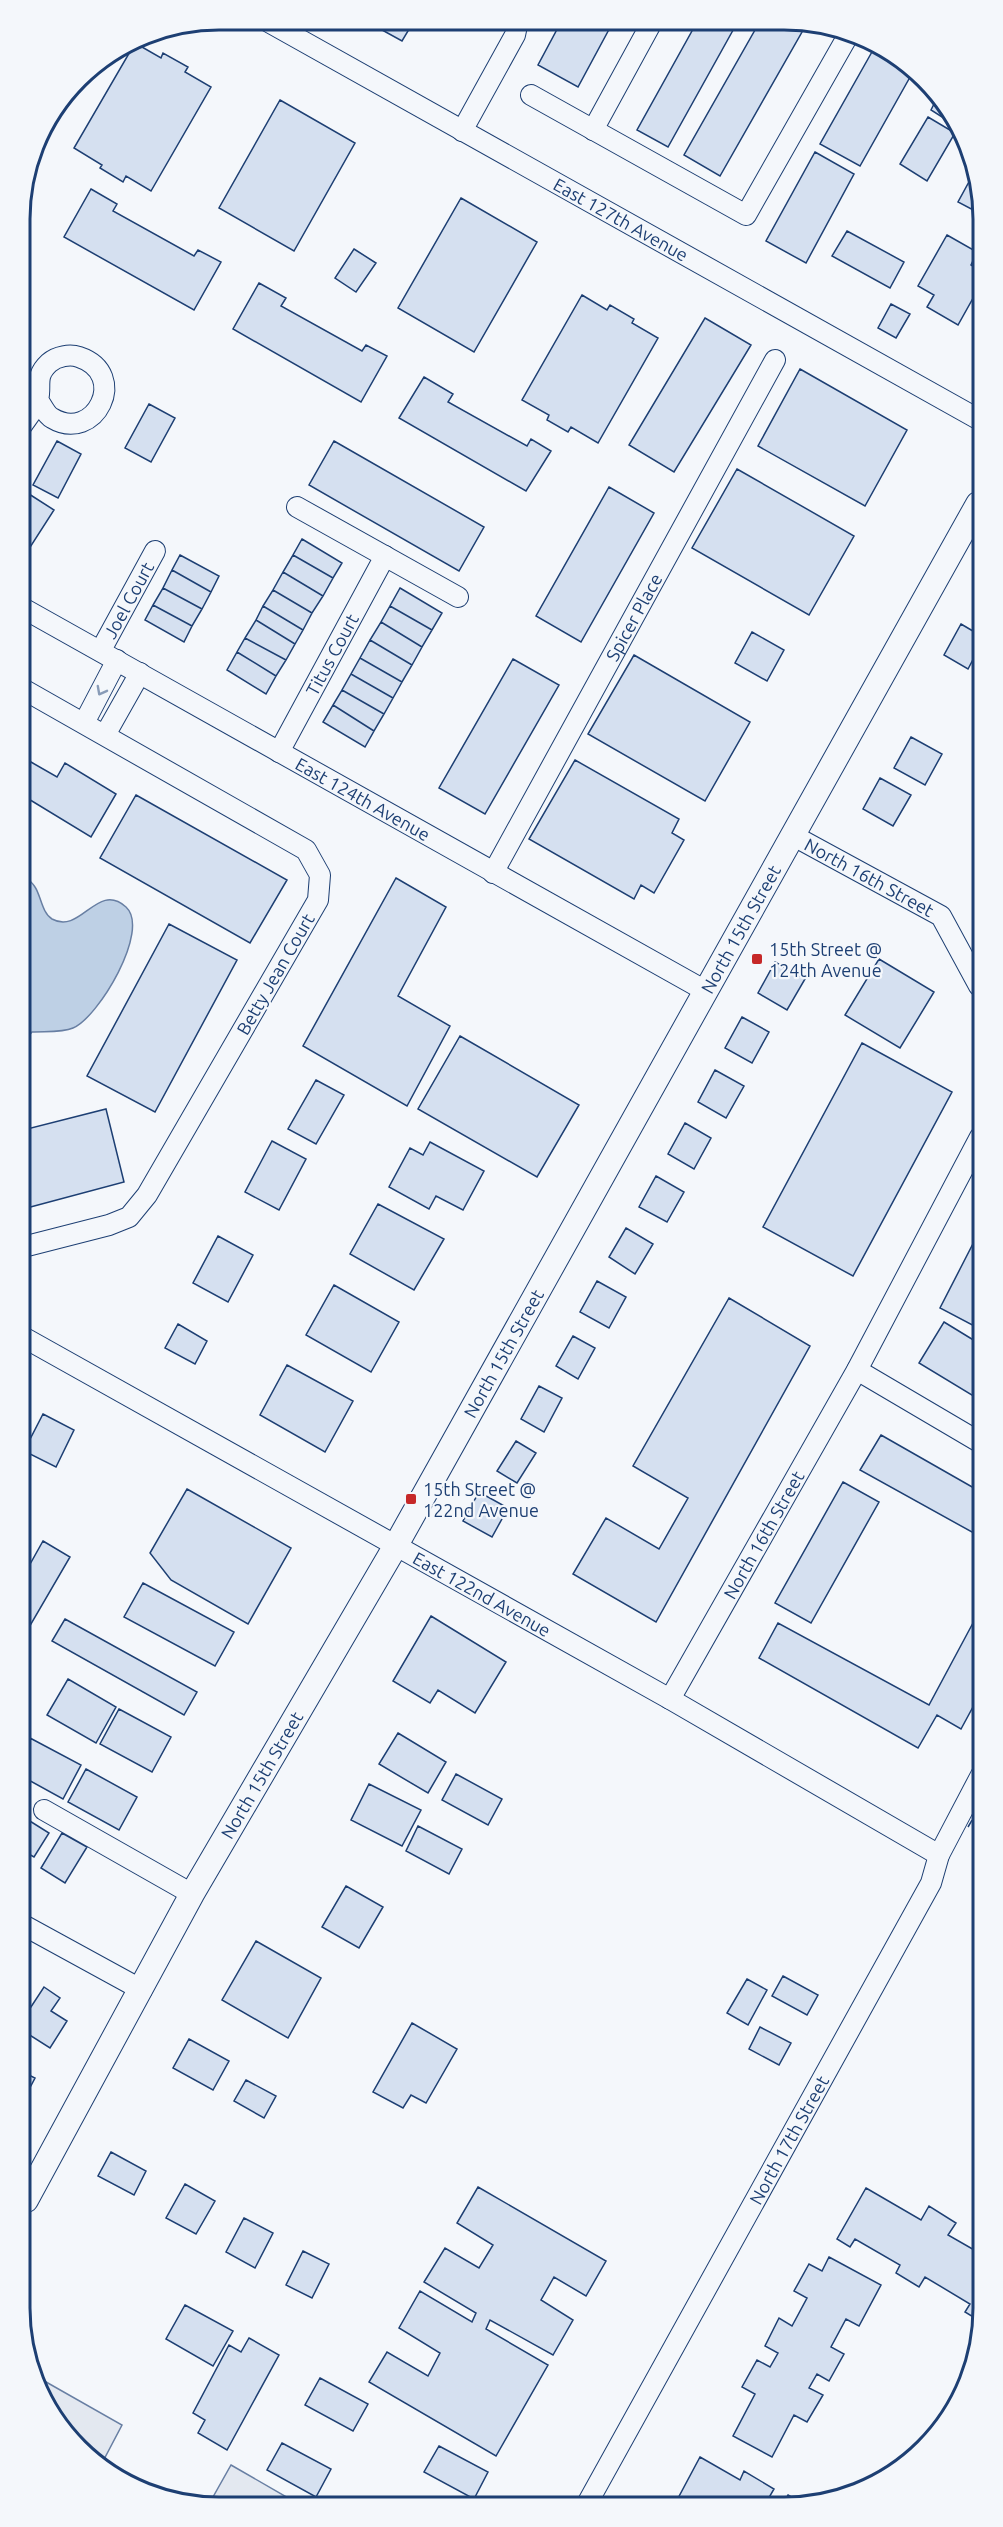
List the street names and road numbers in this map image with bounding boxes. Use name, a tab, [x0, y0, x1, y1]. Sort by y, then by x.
street label: East 127th Avenue	[550, 174, 692, 265]
street label: Joel Court	[99, 558, 157, 642]
street label: Spicer Place	[602, 570, 666, 664]
street label: Titus Court	[302, 610, 362, 699]
street label: East 124th Avenue	[292, 753, 434, 844]
street label: North 16th Street	[801, 834, 937, 920]
street label: North 15th Street	[697, 861, 784, 997]
street label: Betty Jean Court	[232, 910, 318, 1038]
street label: North 15th Street	[459, 1286, 547, 1421]
street label: North 16th Street	[719, 1467, 808, 1602]
street label: East 122nd Avenue	[410, 1547, 554, 1640]
street label: North 15th Street	[217, 1708, 307, 1842]
street label: North 17th Street	[745, 2072, 832, 2208]

